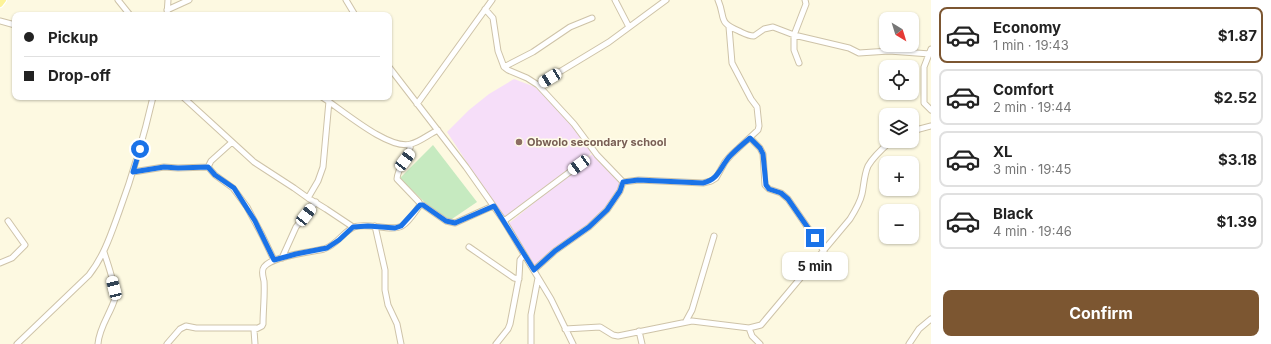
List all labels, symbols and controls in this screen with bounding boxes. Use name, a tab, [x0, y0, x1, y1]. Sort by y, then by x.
north arrow	[879, 12, 919, 52]
map controls	[879, 12, 919, 244]
icon: car	[945, 17, 981, 53]
text: Economy	[993, 18, 1061, 37]
text: $1.87	[1218, 26, 1257, 45]
text: Pickup	[48, 28, 98, 47]
text: 1 min · 19:43	[993, 37, 1069, 53]
button: locate	[879, 60, 919, 100]
text: Drop-off	[48, 66, 111, 85]
car	[537, 67, 563, 89]
icon: car	[945, 79, 981, 115]
text: Comfort	[993, 80, 1054, 99]
text: $2.52	[1214, 88, 1257, 107]
text: 2 min · 19:44	[993, 99, 1072, 115]
button: layers	[879, 108, 919, 148]
place label: Obwolo secondary school	[527, 135, 666, 149]
marker: Obwolo secondary school	[514, 137, 524, 147]
route start	[131, 140, 149, 158]
icon: car	[945, 141, 981, 177]
text: XL	[993, 142, 1013, 161]
car	[393, 147, 417, 173]
text: $3.18	[1218, 150, 1257, 169]
car	[566, 153, 592, 177]
button: +	[879, 156, 919, 196]
text: 3 min · 19:45	[993, 161, 1071, 177]
car	[294, 202, 318, 228]
icon: car	[945, 203, 981, 239]
button: −	[879, 204, 919, 244]
text: Black	[993, 204, 1033, 223]
text: $1.39	[1217, 212, 1257, 231]
text: 4 min · 19:46	[993, 223, 1072, 239]
route end	[806, 229, 824, 247]
callout: 5 min	[782, 252, 848, 280]
text: 5 min	[798, 258, 832, 274]
car	[105, 275, 123, 301]
button: Confirm	[943, 290, 1259, 336]

